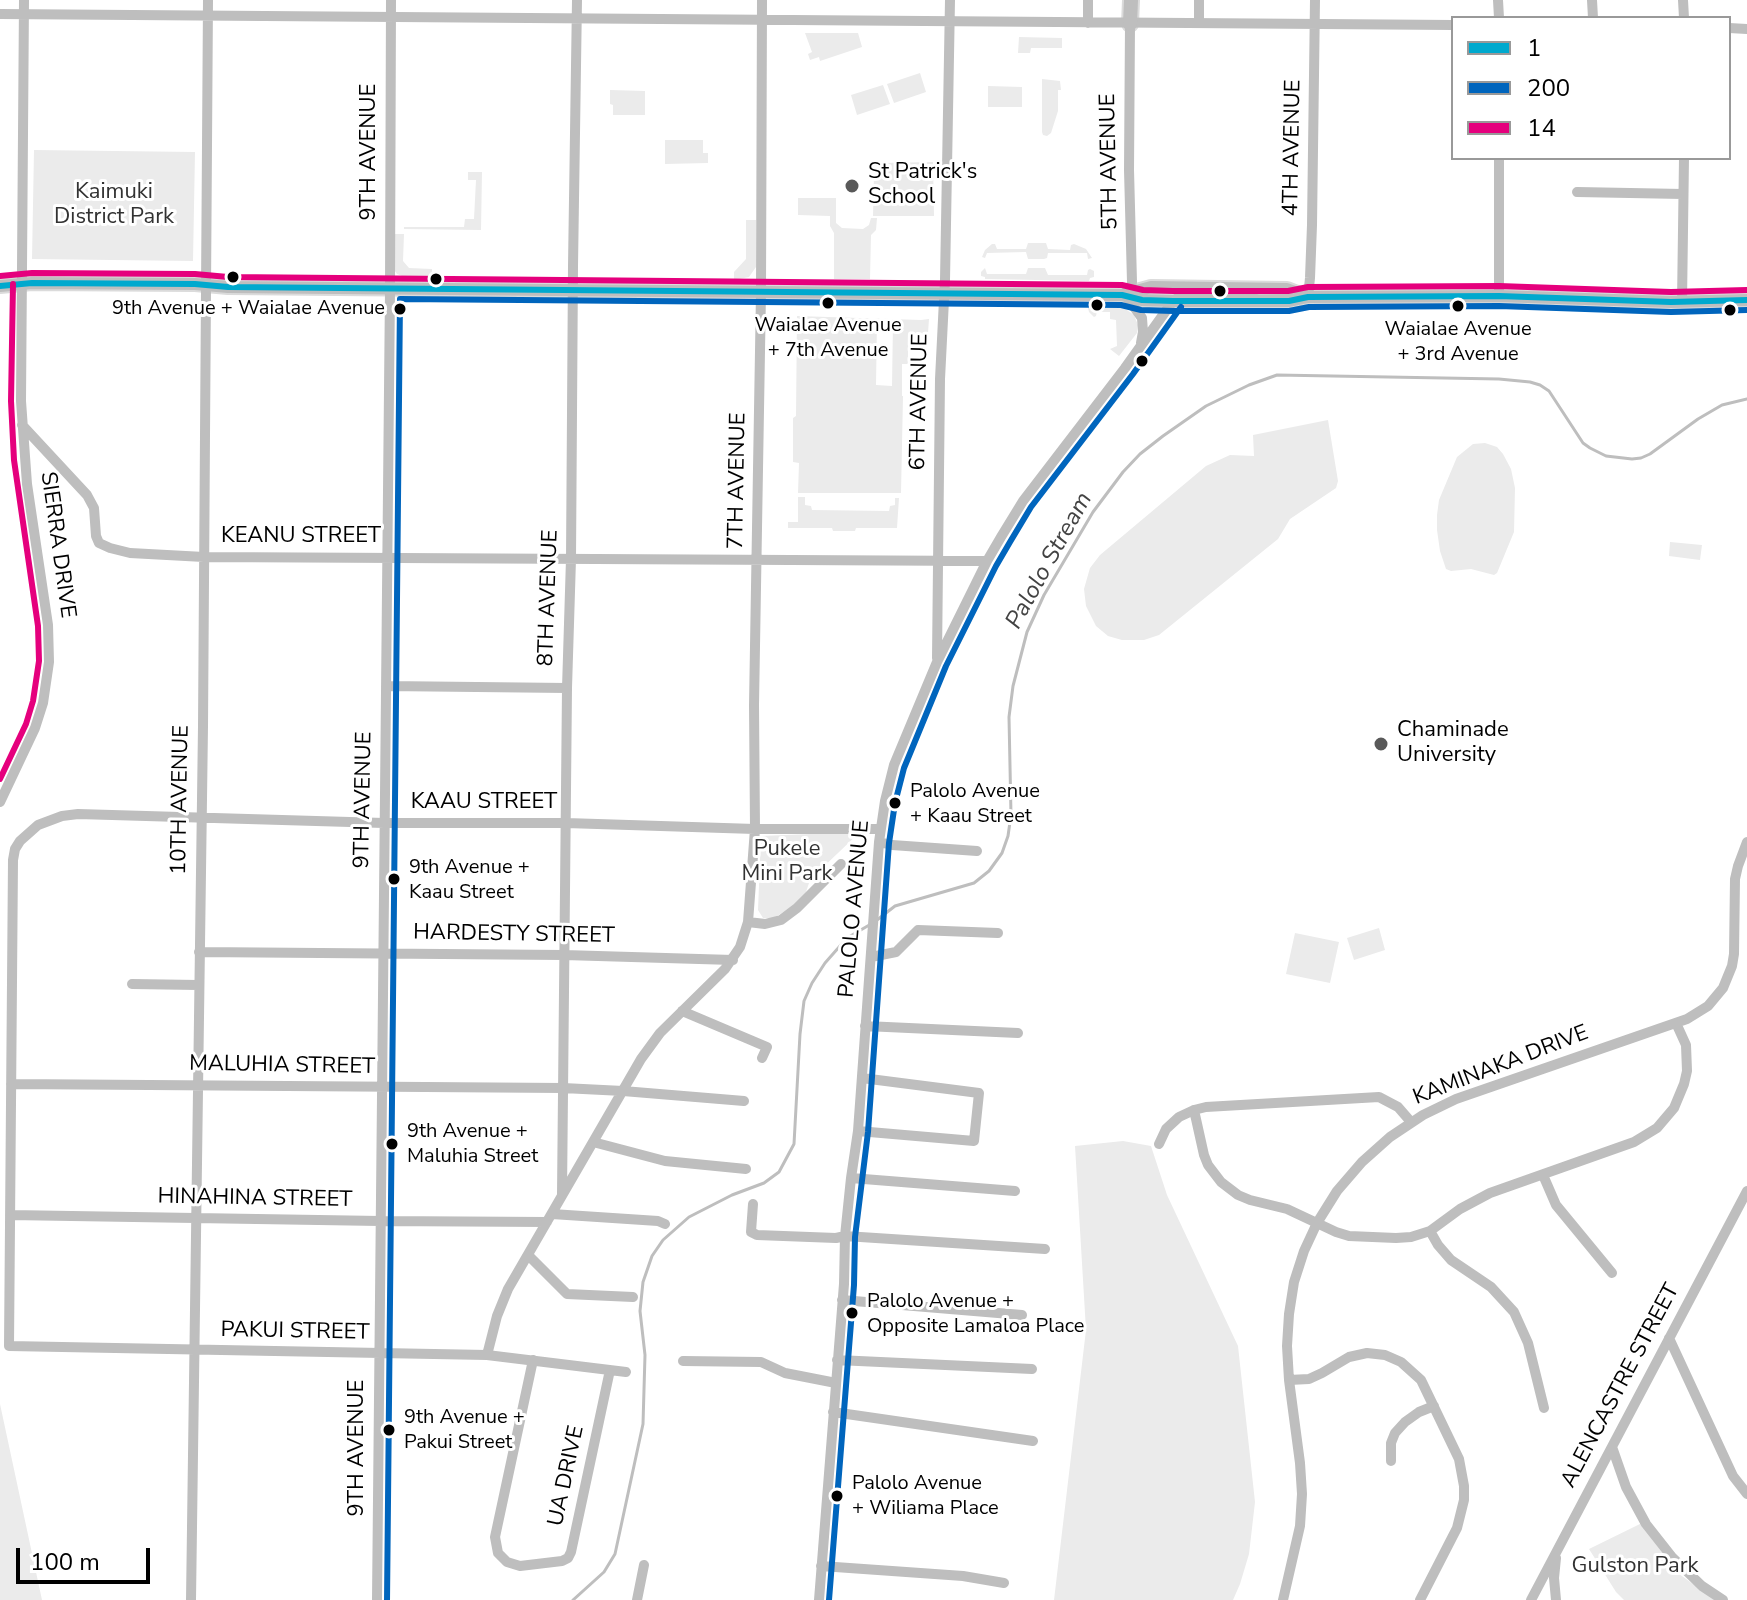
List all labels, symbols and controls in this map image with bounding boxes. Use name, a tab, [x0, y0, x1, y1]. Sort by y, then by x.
legend	[1451, 16, 1731, 160]
text: 1	[1527, 32, 1541, 64]
text: 200	[1527, 72, 1570, 104]
street label: 4TH AVENUE	[1279, 79, 1307, 217]
street label: 9TH AVENUE	[357, 84, 383, 220]
street label: 5TH AVENUE	[1096, 93, 1124, 231]
text: 14	[1527, 112, 1556, 144]
place label: St Patrick's School	[868, 160, 977, 212]
marker: St Patrick's School	[843, 177, 861, 195]
park label: Kaimuki District Park	[54, 180, 174, 232]
unlabelled marker	[225, 269, 241, 285]
unlabelled marker	[428, 271, 444, 287]
unlabelled marker	[1212, 283, 1228, 299]
marker: Waialae Avenue + 7th Avenue	[820, 295, 836, 311]
place label: 9th Avenue + Waialae Avenue	[112, 297, 385, 321]
unlabelled marker	[1089, 297, 1105, 313]
marker: Waialae Avenue + 3rd Avenue	[1450, 298, 1466, 314]
marker: 9th Avenue + Waialae Avenue	[392, 301, 408, 317]
unlabelled marker	[1722, 302, 1738, 318]
place label: Waialae Avenue + 7th Avenue	[754, 314, 902, 361]
place label: Waialae Avenue + 3rd Avenue	[1384, 318, 1532, 365]
street label: 6TH AVENUE	[906, 333, 934, 471]
unlabelled marker	[1134, 353, 1150, 369]
street label: 7TH AVENUE	[724, 412, 752, 550]
street label: SIERRA DRIVE	[34, 470, 80, 620]
water label: Palolo Stream	[1001, 488, 1099, 634]
street label: KEANU STREET	[221, 524, 381, 550]
street label: 8TH AVENUE	[533, 529, 565, 667]
place label: Chaminade University	[1397, 718, 1509, 770]
street label: 10TH AVENUE	[166, 725, 196, 875]
street label: 9TH AVENUE	[350, 731, 378, 869]
marker: Chaminade University	[1372, 735, 1390, 753]
place label: Palolo Avenue + Kaau Street	[910, 780, 1040, 827]
street label: KAAU STREET	[411, 790, 557, 816]
marker: Palolo Avenue + Kaau Street	[887, 795, 903, 811]
street label: PALOLO AVENUE	[834, 819, 876, 999]
park label: Pukele Mini Park	[741, 837, 833, 888]
place label: 9th Avenue + Kaau Street	[409, 856, 530, 903]
marker: 9th Avenue + Kaau Street	[386, 871, 402, 887]
street label: HARDESTY STREET	[413, 920, 615, 950]
street label: KAMINAKA DRIVE	[1410, 1020, 1592, 1112]
street label: MALUHIA STREET	[189, 1051, 375, 1081]
place label: 9th Avenue + Maluhia Street	[407, 1120, 538, 1167]
marker: 9th Avenue + Maluhia Street	[384, 1136, 400, 1152]
street label: HINAHINA STREET	[157, 1184, 353, 1214]
street label: ALENCASTRE STREET	[1556, 1280, 1686, 1492]
place label: Palolo Avenue + Opposite Lamaloa Place	[867, 1290, 1084, 1337]
marker: Palolo Avenue + Opposite Lamaloa Place	[844, 1305, 860, 1321]
street label: PAKUI STREET	[220, 1318, 370, 1346]
street label: 9TH AVENUE	[345, 1380, 371, 1516]
place label: 9th Avenue + Pakui Street	[404, 1406, 525, 1453]
marker: 9th Avenue + Pakui Street	[381, 1422, 397, 1438]
street label: UA DRIVE	[543, 1423, 591, 1529]
place label: Palolo Avenue + Wiliama Place	[852, 1472, 999, 1519]
marker: Palolo Avenue + Wiliama Place	[829, 1488, 845, 1504]
scale bar	[20, 1532, 154, 1582]
text: 100 m	[30, 1546, 100, 1578]
park label: Gulston Park	[1571, 1554, 1699, 1580]

